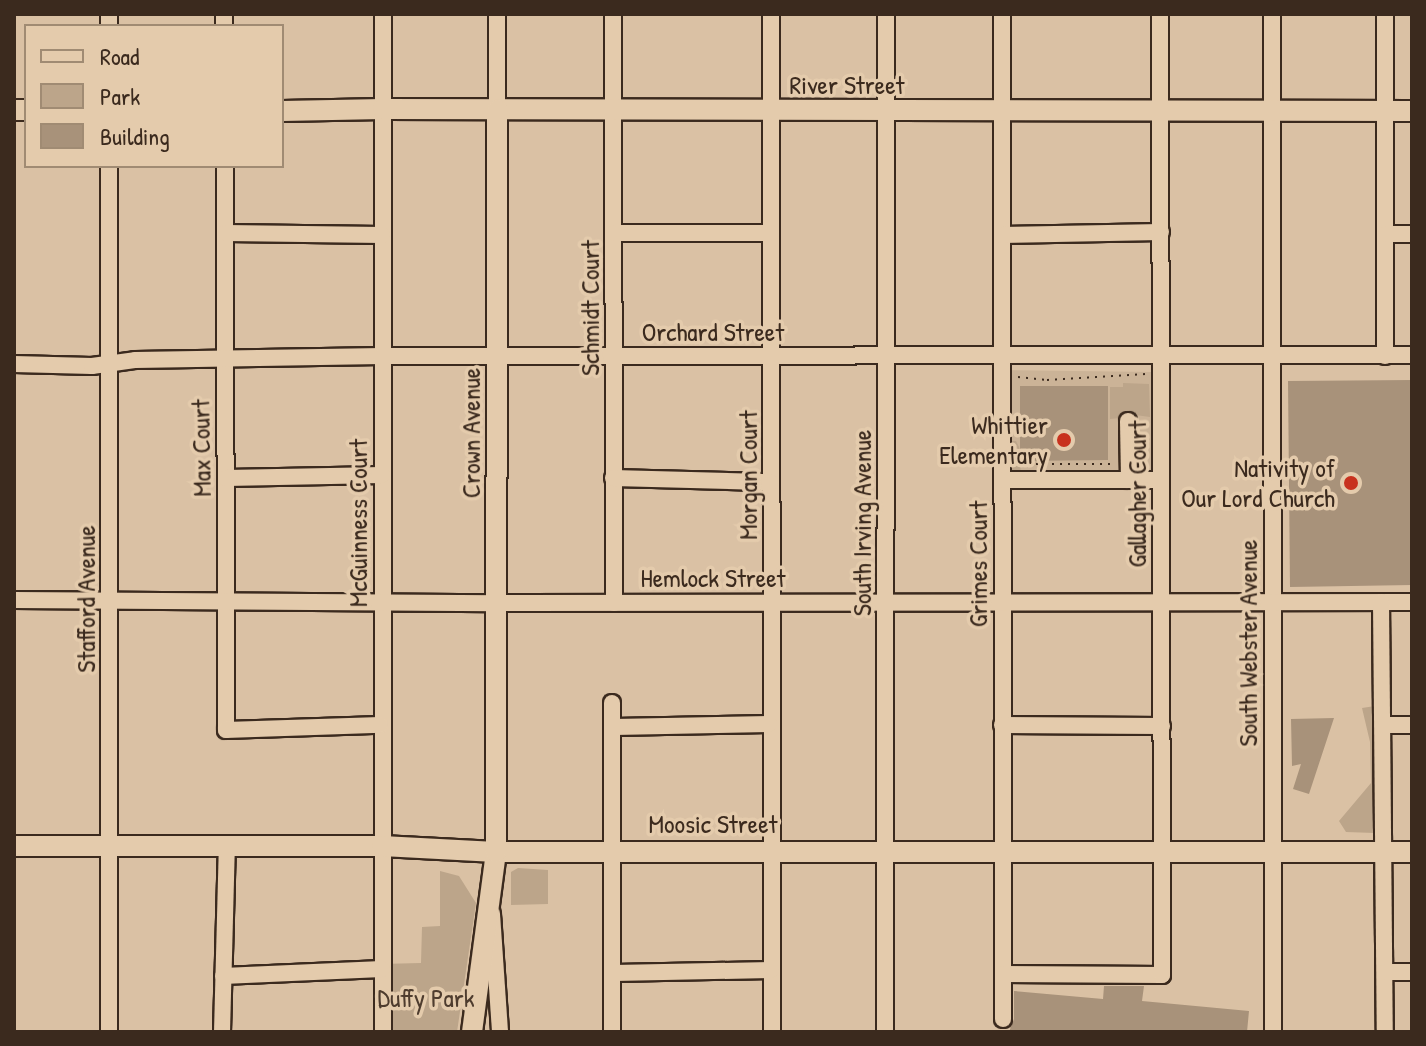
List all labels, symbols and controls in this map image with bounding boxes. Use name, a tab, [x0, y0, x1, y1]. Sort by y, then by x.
legend	[24, 24, 284, 168]
text: Road	[100, 40, 139, 72]
street label: River Street	[790, 69, 904, 101]
text: Park	[100, 80, 140, 112]
text: Building	[100, 120, 170, 152]
street label: Schmidt Court	[574, 240, 606, 376]
street label: Orchard Street	[642, 316, 784, 348]
street label: Crown Avenue	[455, 368, 487, 498]
street label: Max Court	[185, 399, 217, 497]
place label: Whittier Elementary	[939, 409, 1048, 470]
street label: Morgan Court	[732, 410, 764, 540]
street label: Gallagher Court	[1121, 421, 1153, 567]
street label: South Irving Avenue	[846, 430, 878, 616]
marker: Whittier Elementary	[1055, 431, 1073, 449]
street label: McGuinness Court	[342, 439, 374, 607]
place label: Nativity of Our Lord Church	[1181, 452, 1335, 514]
marker: Nativity of Our Lord Church	[1342, 474, 1360, 492]
street label: Grimes Court	[962, 501, 994, 627]
street label: Stafford Avenue	[70, 525, 102, 673]
street label: South Webster Avenue	[1232, 540, 1264, 746]
street label: Hemlock Street	[641, 562, 785, 594]
street label: Moosic Street	[649, 808, 777, 840]
park label: Duffy Park	[378, 982, 474, 1014]

